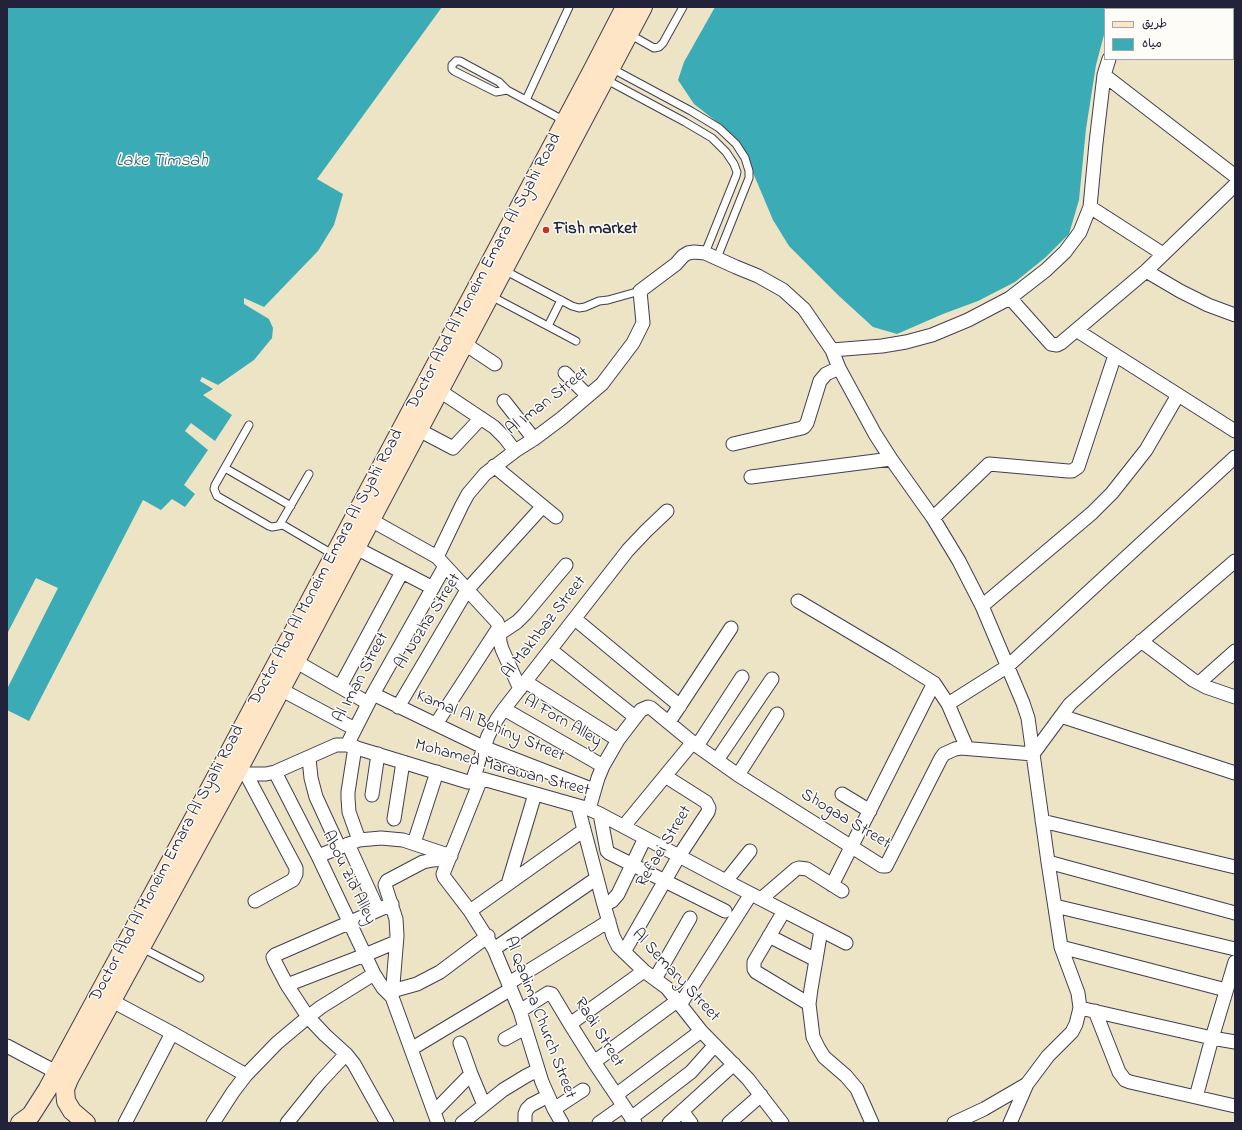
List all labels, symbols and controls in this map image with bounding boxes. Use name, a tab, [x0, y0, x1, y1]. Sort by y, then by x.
legend	[1104, 8, 1234, 60]
text: طريق	[1142, 15, 1167, 33]
text: مياه	[1142, 35, 1162, 53]
street label: Doctor Abd Al Moneim Emara Al Syahi Road	[403, 130, 567, 414]
water label: Lake Timsah	[116, 151, 208, 173]
place label: Fish market	[554, 220, 637, 240]
marker: Fish market	[541, 225, 551, 235]
street label: Al Iman Street	[503, 363, 593, 441]
street label: Doctor Abd Al Moneim Emara Al Syahi Road	[245, 426, 409, 710]
street label: Al Nozha Street	[391, 570, 467, 674]
street label: Al Makhbaz Street	[498, 572, 592, 684]
street label: Al Iman Street	[330, 629, 394, 727]
street label: Kamal Al Behiny Street	[413, 686, 567, 768]
street label: Al Forn Alley	[519, 691, 605, 753]
street label: Doctor Abd Al Moneim Emara Al Syahi Road	[86, 722, 250, 1006]
street label: Mohamed Marawan Street	[412, 736, 592, 802]
street label: Shogaa Street	[796, 785, 894, 855]
street label: Refaei Street	[633, 802, 697, 892]
street label: Abou Zid Alley	[316, 828, 380, 928]
street label: Al Semary Street	[627, 925, 723, 1027]
street label: Al Qadima Church Street	[499, 934, 579, 1102]
street label: Radi Street	[569, 994, 627, 1072]

